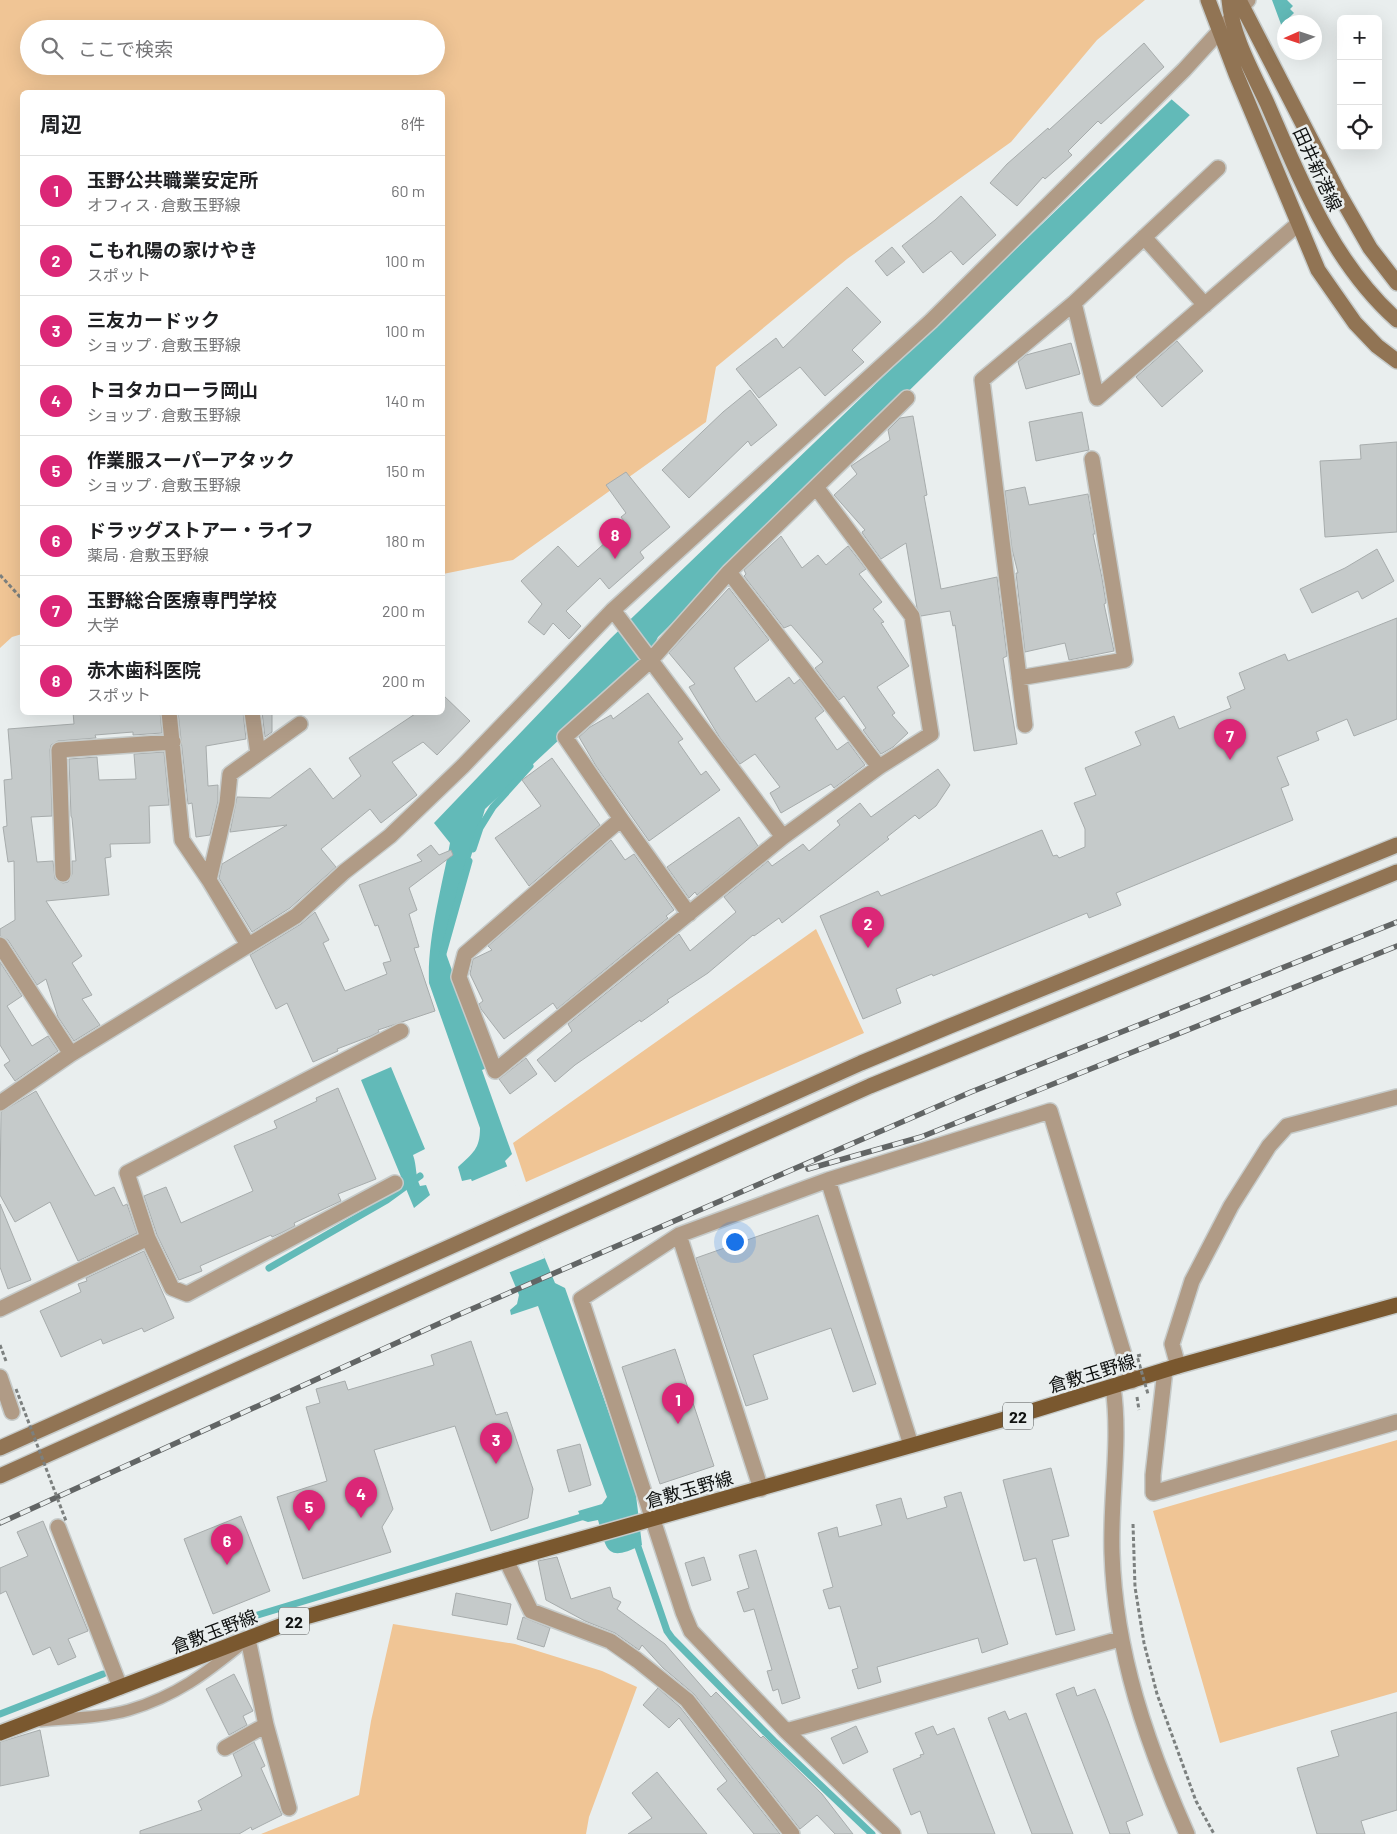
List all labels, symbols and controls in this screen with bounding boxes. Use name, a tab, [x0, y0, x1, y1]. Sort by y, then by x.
north arrow	[1277, 15, 1322, 60]
map controls	[1337, 15, 1382, 150]
button: +	[1337, 15, 1382, 60]
search box	[20, 20, 445, 75]
icon: search	[38, 34, 66, 62]
text: ここで検索	[78, 37, 173, 60]
button: −	[1337, 60, 1382, 105]
button: locate	[1337, 105, 1382, 150]
text: 周辺	[40, 111, 82, 136]
text: 8件	[401, 114, 425, 133]
street label: 田井新港線	[1289, 124, 1347, 214]
text: 玉野公共職業安定所	[87, 168, 258, 191]
text: 1	[53, 181, 59, 200]
text: 60 m	[391, 181, 425, 200]
text: オフィス · 倉敷玉野線	[87, 195, 240, 214]
text: こもれ陽の家けやき	[87, 238, 258, 261]
text: 2	[52, 251, 60, 270]
text: 100 m	[385, 251, 425, 270]
text: スポット	[87, 265, 151, 284]
text: 三友カードック	[87, 308, 220, 331]
text: 3	[52, 321, 60, 340]
text: 100 m	[385, 321, 425, 340]
text: ショップ · 倉敷玉野線	[87, 335, 241, 354]
text: トヨタカローラ岡山	[87, 378, 258, 401]
text: 4	[51, 391, 61, 410]
text: 140 m	[385, 391, 425, 410]
text: ショップ · 倉敷玉野線	[87, 405, 241, 424]
text: 作業服スーパーアタック	[87, 448, 295, 471]
text: 5	[52, 461, 60, 480]
text: 150 m	[386, 461, 425, 480]
text: ショップ · 倉敷玉野線	[87, 475, 241, 494]
text: ドラッグストアー・ライフ	[87, 518, 314, 541]
pin: 8	[599, 518, 631, 559]
text: 6	[52, 531, 60, 550]
text: 180 m	[386, 531, 425, 550]
text: 薬局 · 倉敷玉野線	[87, 545, 209, 564]
text: 玉野総合医療専門学校	[87, 588, 277, 611]
text: 7	[52, 601, 60, 620]
text: 200 m	[382, 601, 425, 620]
text: 大学	[87, 615, 119, 634]
text: 赤木歯科医院	[87, 658, 201, 681]
text: 8	[52, 671, 60, 690]
text: 200 m	[382, 671, 425, 690]
text: スポット	[87, 685, 151, 704]
pin: 7	[1214, 719, 1246, 760]
pin: 2	[852, 907, 884, 948]
your location	[722, 1229, 748, 1255]
street label: 倉敷玉野線	[1046, 1349, 1138, 1397]
pin: 1	[662, 1383, 694, 1424]
road number: 22	[1003, 1402, 1033, 1430]
pin: 3	[480, 1423, 512, 1464]
street label: 倉敷玉野線	[643, 1466, 735, 1512]
pin: 4	[345, 1477, 377, 1518]
pin: 5	[293, 1490, 325, 1531]
pin: 6	[211, 1524, 243, 1565]
street label: 倉敷玉野線	[168, 1605, 260, 1657]
road number: 22	[279, 1608, 309, 1634]

